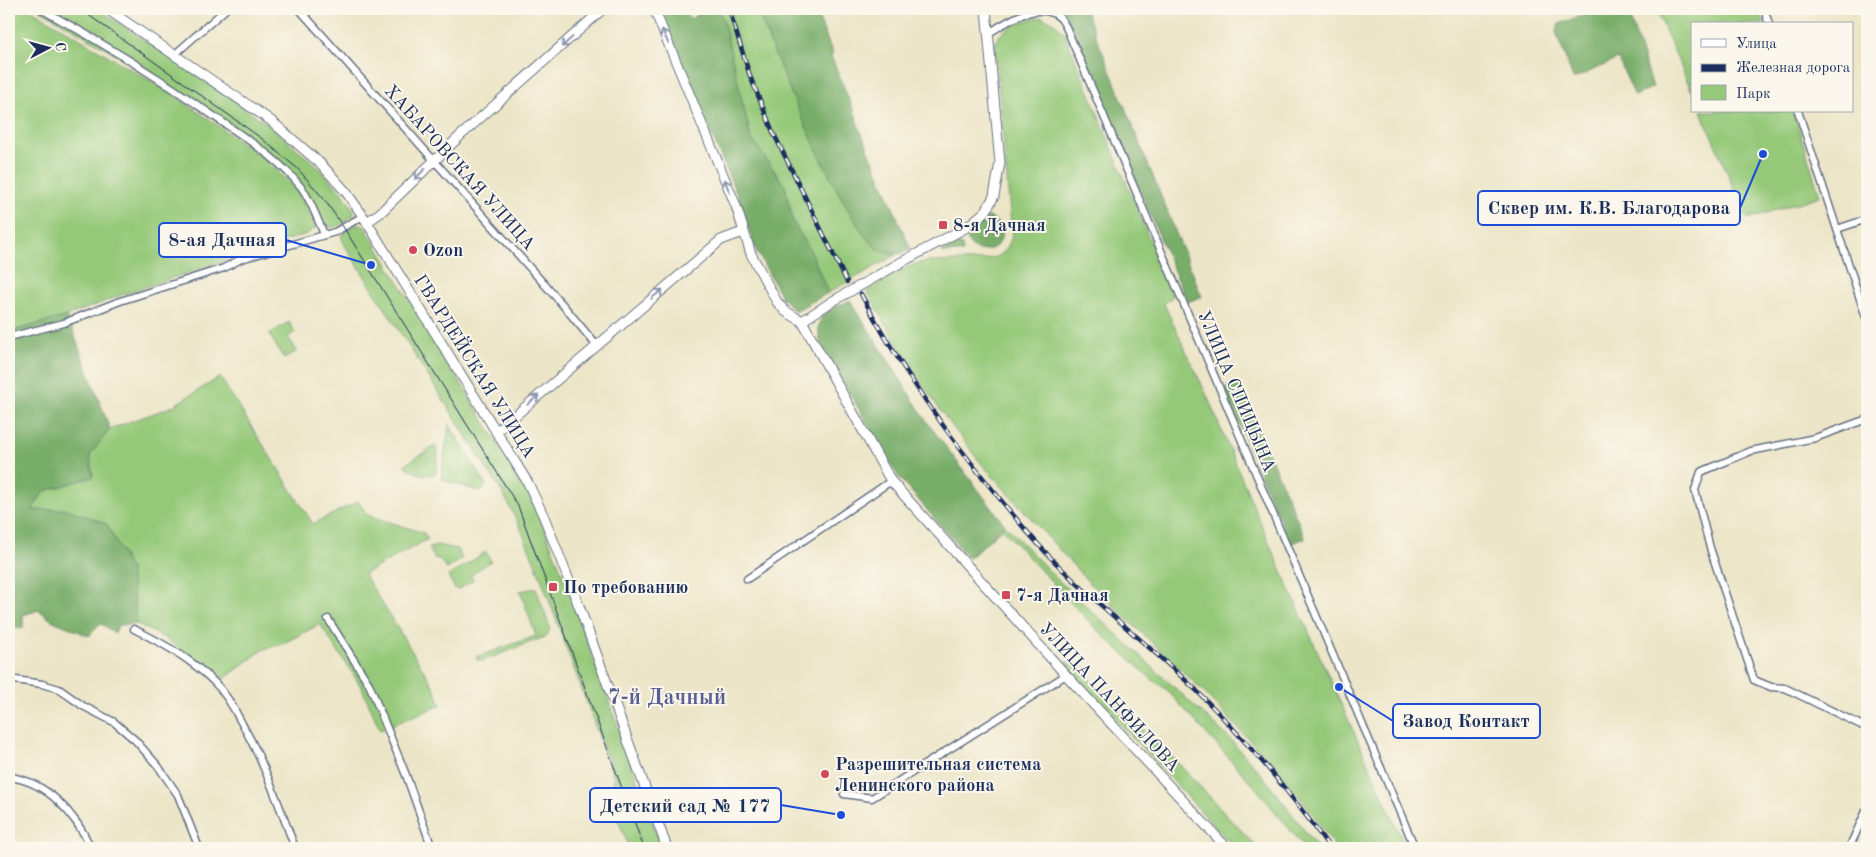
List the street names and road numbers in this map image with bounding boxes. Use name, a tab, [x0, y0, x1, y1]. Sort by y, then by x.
street label: ХАБАРОВСКАЯ УЛИЦА	[380, 82, 538, 254]
street label: ГВАРДЕЙСКАЯ УЛИЦА	[410, 269, 542, 462]
street label: УЛИЦА СПИЦЫНА	[1194, 308, 1278, 475]
street label: УЛИЦА ПАНФИЛОВА	[1036, 620, 1183, 776]

